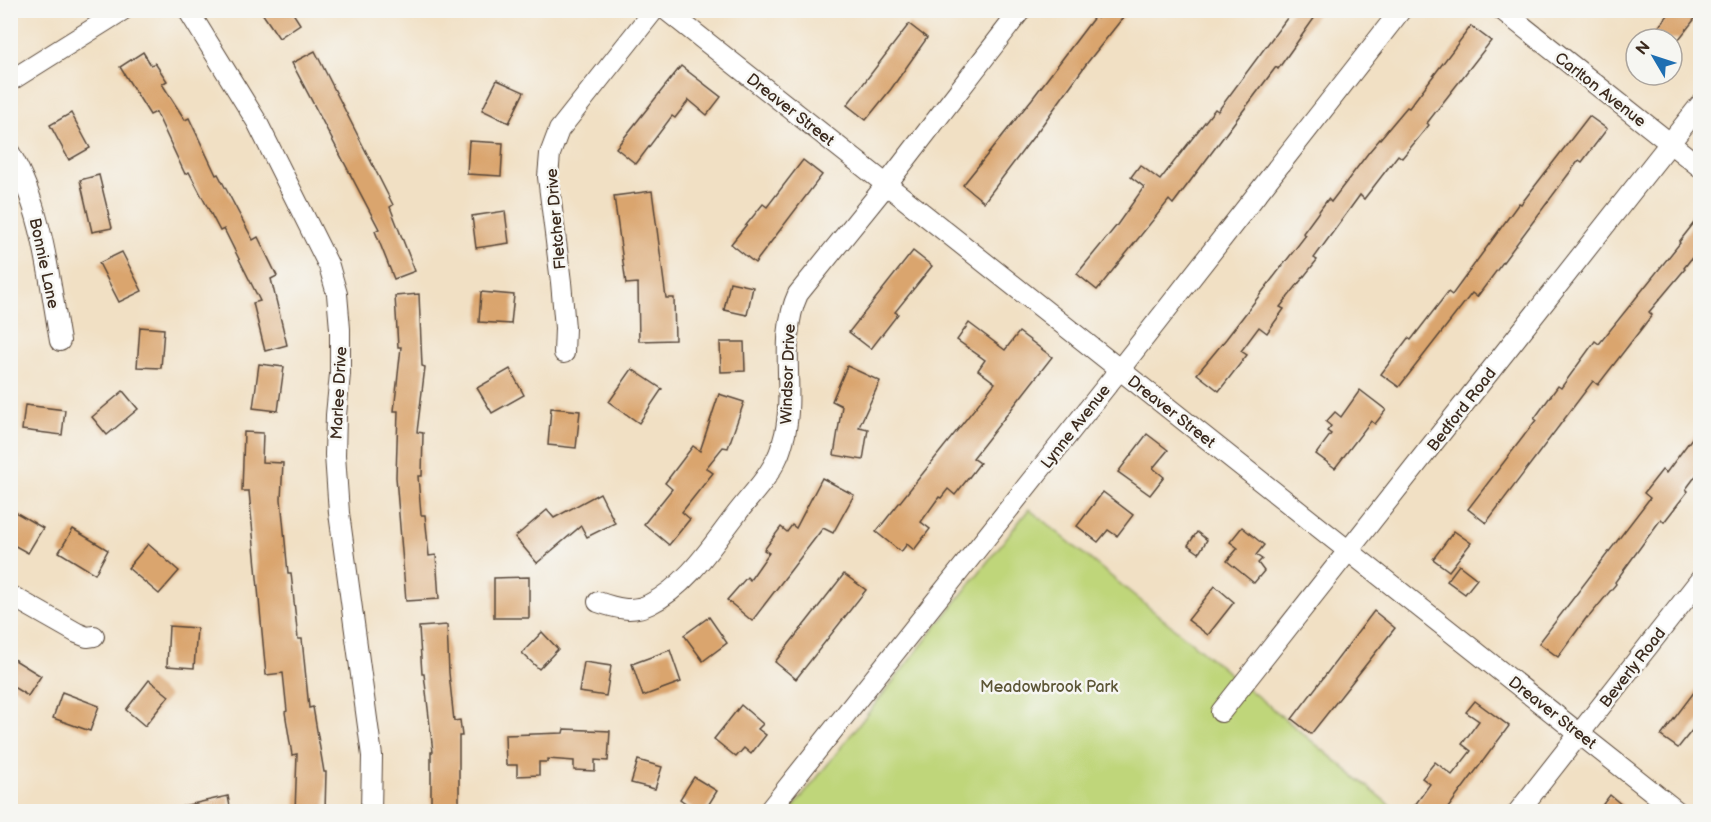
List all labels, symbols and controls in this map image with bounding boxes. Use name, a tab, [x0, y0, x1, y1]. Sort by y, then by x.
north arrow	[1624, 27, 1684, 87]
text: N	[1632, 38, 1655, 59]
street label: Carlton Avenue	[1551, 49, 1650, 132]
street label: Dreaver Street	[742, 70, 838, 150]
street label: Fletcher Drive	[543, 167, 570, 270]
street label: Bonnie Lane	[25, 216, 62, 311]
street label: Windsor Drive	[777, 323, 800, 425]
street label: Marlee Drive	[328, 346, 351, 440]
street label: Bedford Road	[1424, 364, 1501, 455]
street label: Dreaver Street	[1123, 372, 1219, 452]
street label: Lynne Avenue	[1037, 381, 1115, 473]
street label: Beverly Road	[1596, 624, 1670, 712]
street label: Dreaver Street	[1504, 673, 1600, 753]
park label: Meadowbrook Park	[980, 678, 1118, 697]

